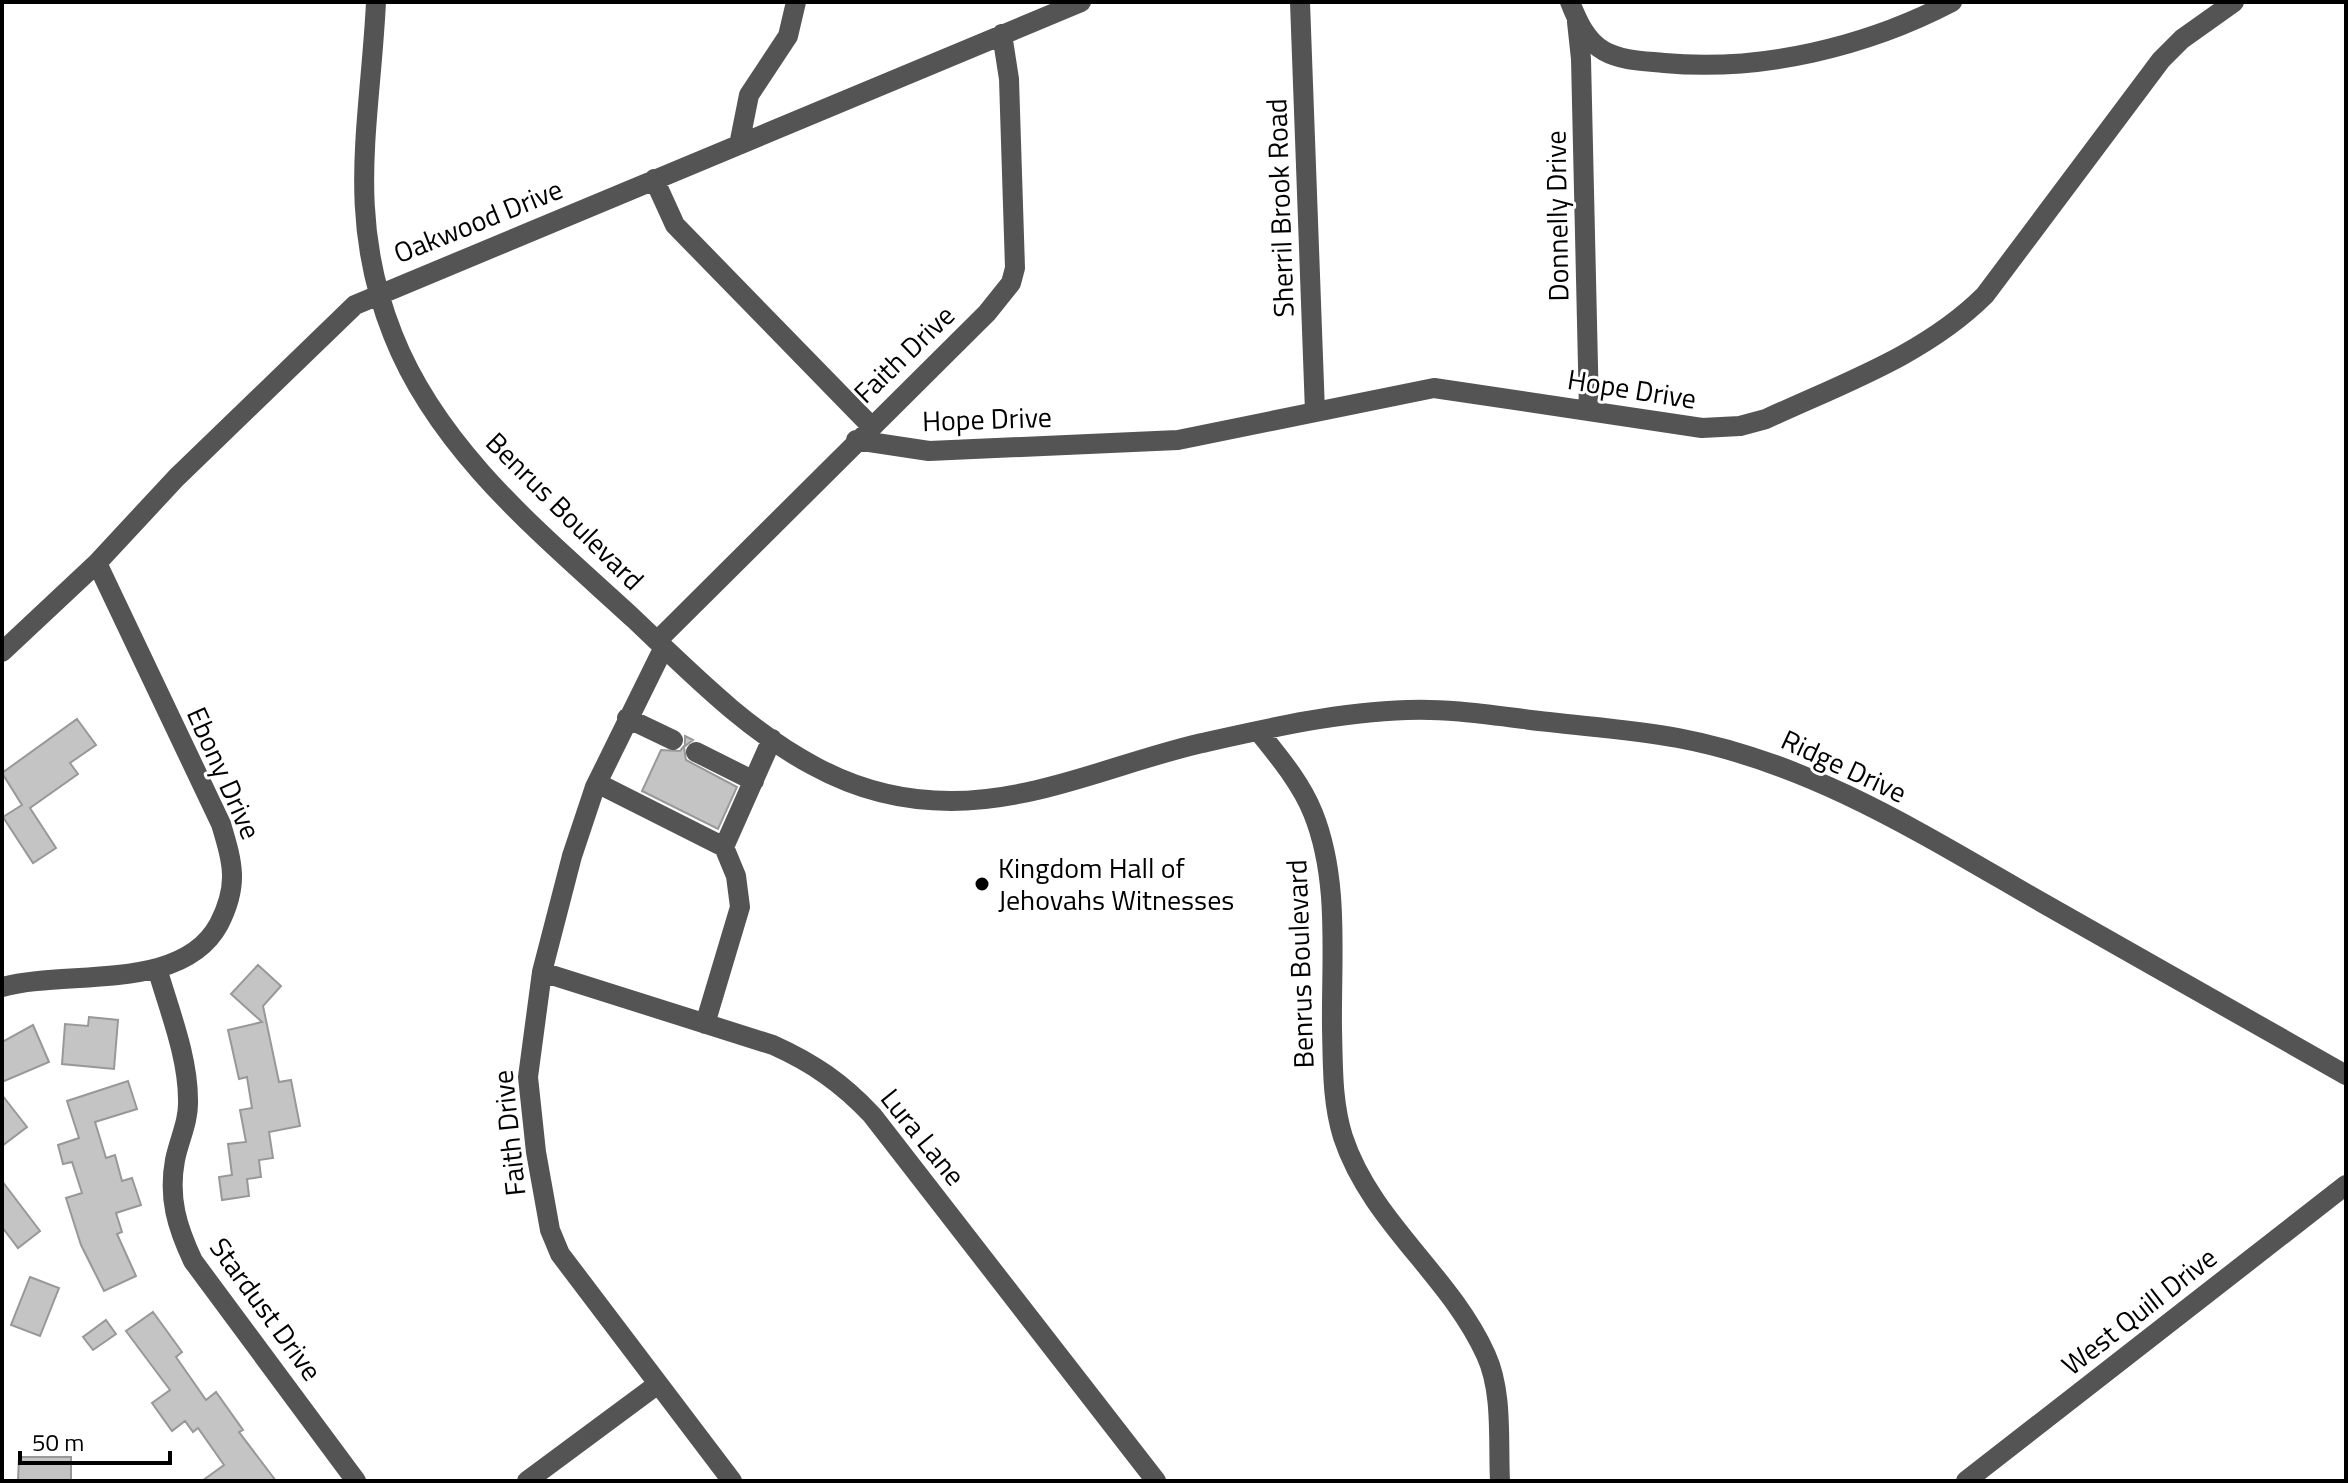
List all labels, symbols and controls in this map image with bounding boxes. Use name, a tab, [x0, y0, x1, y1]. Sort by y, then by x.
street label: Sherril Brook Road	[1254, 98, 1305, 318]
street label: Donnelly Drive	[1534, 130, 1579, 302]
street label: Oakwood Drive	[387, 167, 569, 274]
street label: Faith Drive	[843, 294, 964, 413]
street label: Hope Drive	[1565, 357, 1700, 420]
street label: Hope Drive	[921, 395, 1053, 442]
street label: Benrus Boulevard	[476, 422, 654, 600]
street label: Ebony Drive	[176, 700, 273, 846]
street label: Ridge Drive	[1774, 718, 1914, 813]
place label: Kingdom Hall of Jehovahs Witnesses	[998, 846, 1234, 921]
street label: Benrus Boulevard	[1274, 859, 1325, 1069]
marker: Kingdom Hall of Jehovahs Witnesses	[973, 875, 991, 893]
street label: Faith Drive	[481, 1068, 536, 1198]
street label: Lura Lane	[871, 1079, 976, 1195]
street label: Stardust Drive	[200, 1228, 333, 1389]
street label: West Quill Drive	[2052, 1236, 2226, 1385]
scale bar	[20, 1415, 170, 1465]
text: 50 m	[32, 1424, 84, 1460]

